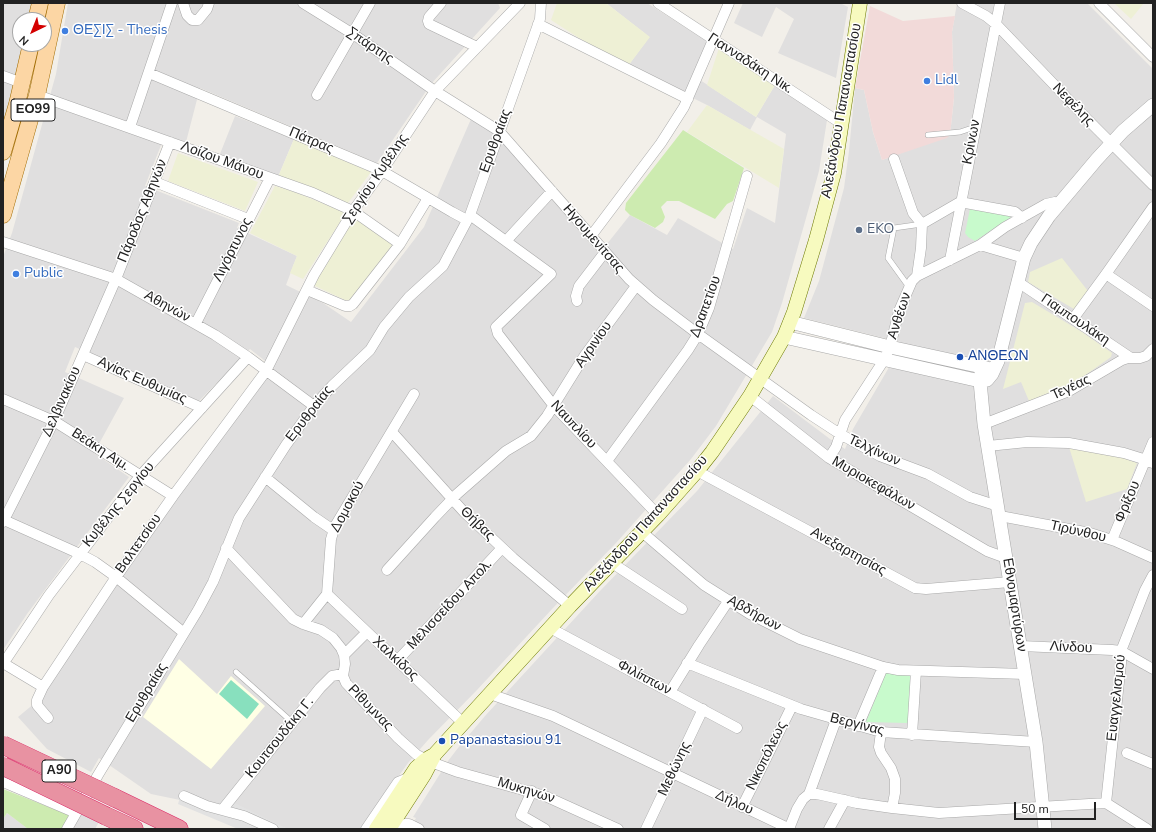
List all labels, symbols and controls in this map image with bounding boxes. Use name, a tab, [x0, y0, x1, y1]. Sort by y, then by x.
north arrow	[12, 12, 52, 52]
street label: Αλεξάνδρου Παπαναστασίου	[818, 22, 866, 200]
place label: ΘΕΣΙΣ - Thesis	[73, 23, 168, 39]
street label: Σπάρτης	[344, 24, 396, 68]
marker: ΘΕΣΙΣ - Thesis	[60, 26, 70, 36]
street label: Γιανναδάκη Νικ.	[704, 30, 796, 98]
text: N	[16, 32, 32, 49]
place label: Lidl	[935, 73, 958, 89]
marker: Lidl	[922, 76, 932, 86]
street label: Νεφέλης	[1048, 80, 1098, 130]
road number: ΕΟ99	[11, 99, 55, 121]
street label: Ερυθραίας	[477, 107, 515, 175]
street label: Κρίνων	[959, 118, 985, 166]
street label: Πάτρας	[286, 124, 336, 158]
street label: Σεργίου Κυβέλης	[340, 131, 412, 227]
street label: Λοίζου Μάνου	[178, 138, 266, 184]
street label: Πάροδος Αθηνών	[115, 157, 171, 265]
street label: Ηγουμενίτσας	[559, 201, 627, 277]
street label: Λιγόρτυνος	[210, 215, 256, 285]
place label: EKO	[867, 222, 894, 238]
marker: EKO	[854, 225, 864, 235]
place label: Public	[24, 266, 63, 282]
marker: Public	[11, 269, 21, 279]
street label: Δραπετίου	[687, 274, 725, 340]
street label: Αθηνών	[141, 288, 193, 326]
street label: Ανθέων	[885, 291, 915, 341]
street label: Γιαμπουλάκη	[1037, 291, 1113, 349]
street label: Αγρινίου	[572, 319, 616, 371]
place label: ΑΝΘΕΩΝ	[968, 349, 1029, 365]
marker: ΑΝΘΕΩΝ	[955, 352, 965, 362]
street label: Αγίας Ευθυμίας	[95, 354, 189, 408]
street label: Δελβινακίου	[39, 364, 85, 440]
street label: Τεγέας	[1049, 372, 1093, 404]
street label: Ερυθραίας	[283, 383, 337, 445]
street label: Ναυπλίου	[547, 397, 599, 453]
street label: Βεάκη Αιμ.	[68, 425, 132, 475]
street label: Τελχίνων	[845, 432, 903, 470]
street label: Αλεξάνδρου Παπαναστασίου	[580, 453, 712, 595]
street label: Μυριοκεφάλων	[828, 453, 918, 515]
street label: Κυβέλης Σεργίου	[80, 459, 158, 551]
street label: Δομοκού	[327, 478, 369, 536]
street label: Φρίξου	[1112, 479, 1144, 525]
street label: Θήβας	[456, 504, 498, 544]
street label: Βαλτετσίου	[112, 511, 166, 577]
street label: Τιρύνθου	[1048, 517, 1108, 547]
street label: Ανεξαρτησίας	[807, 524, 889, 580]
street label: Μελισσείδου Απολ.	[404, 557, 496, 653]
street label: Εθνομαρτύρων	[998, 557, 1030, 653]
street label: Αβδήρων	[724, 592, 784, 636]
street label: Χαλκίδος	[368, 633, 422, 685]
street label: Λίνδου	[1049, 638, 1093, 658]
street label: Ευαγγελισμού	[1104, 654, 1130, 742]
street label: Φιλίππων	[614, 657, 674, 699]
street label: Ερυθραίας	[123, 660, 171, 726]
street label: Ρίθυμνας	[344, 681, 396, 735]
street label: Κουτσουδάκη Γ.	[242, 694, 318, 782]
street label: Βεργίνας	[828, 710, 886, 740]
street label: Νικοπόλεως	[743, 719, 791, 793]
place label: Papanastasiou 91	[450, 733, 562, 749]
marker: Papanastasiou 91	[437, 736, 447, 746]
street label: Μεθώνης	[655, 739, 695, 799]
road number: Α90	[42, 760, 76, 782]
street label: Μυκηνών	[495, 774, 557, 808]
street label: Δήλου	[712, 787, 756, 819]
scale bar	[1016, 794, 1098, 820]
text: 50 m	[1021, 801, 1049, 817]

